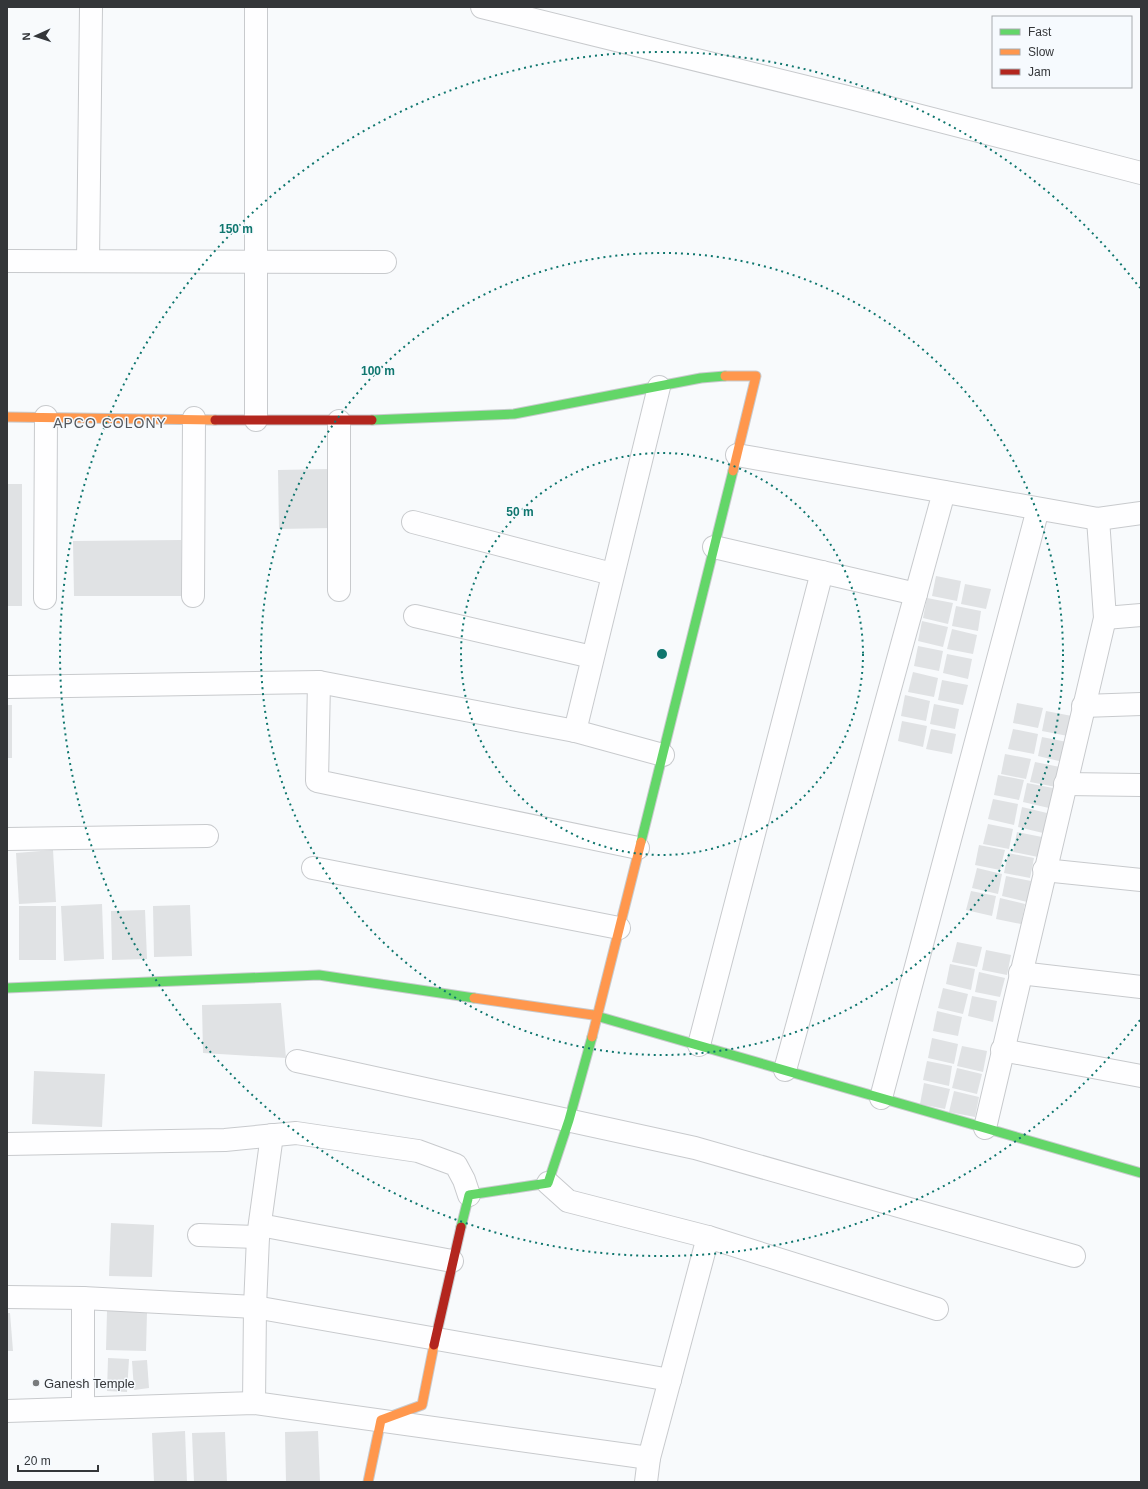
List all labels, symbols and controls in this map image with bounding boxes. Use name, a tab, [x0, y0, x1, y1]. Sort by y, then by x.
north arrow	[16, 16, 56, 56]
legend	[992, 16, 1132, 88]
text: Fast	[1028, 25, 1052, 39]
text: N	[20, 32, 32, 41]
text: Slow	[1028, 45, 1054, 59]
text: Jam	[1028, 65, 1051, 79]
text: 150 m	[219, 222, 253, 236]
text: 100 m	[361, 364, 395, 378]
district label: APCO COLONY	[53, 415, 167, 431]
text: 50 m	[506, 505, 534, 519]
centre of rings	[655, 647, 669, 661]
place label: Ganesh Temple	[44, 1376, 135, 1391]
marker: Ganesh Temple	[31, 1378, 41, 1388]
scale bar	[18, 1447, 98, 1473]
text: 20 m	[24, 1454, 51, 1468]

